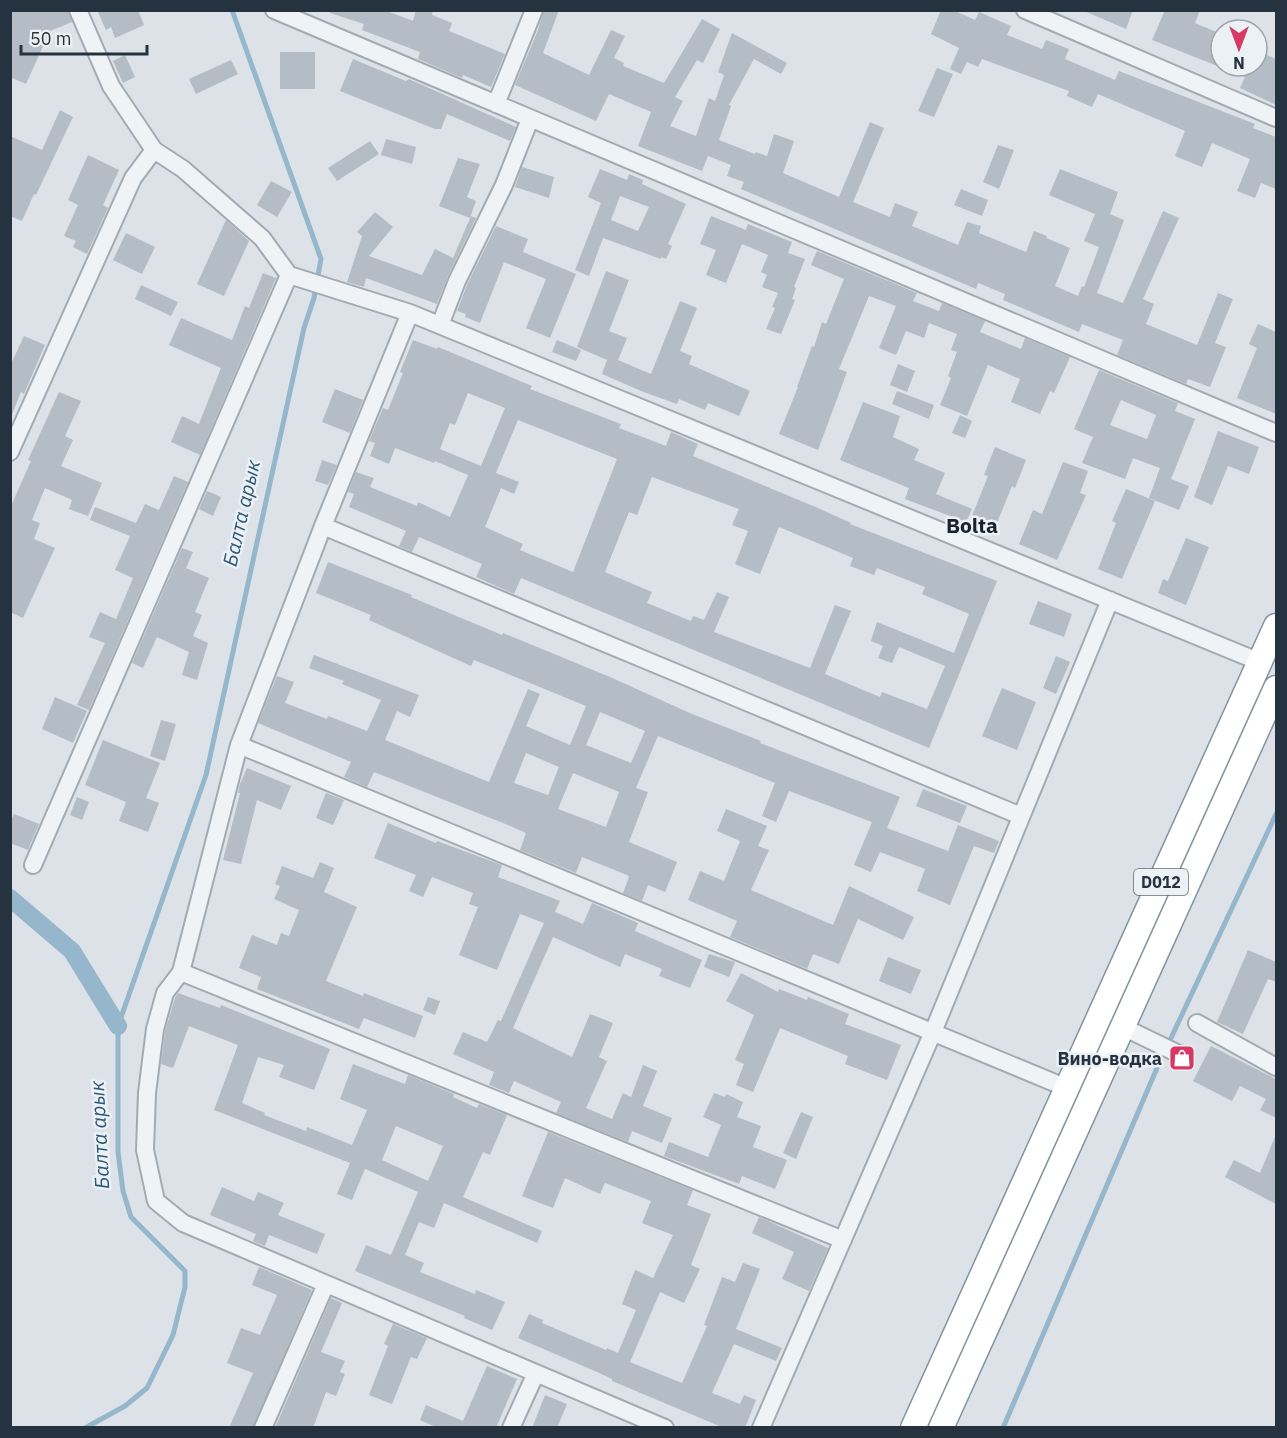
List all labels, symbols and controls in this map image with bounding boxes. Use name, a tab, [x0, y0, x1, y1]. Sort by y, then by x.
scale bar	[21, 18, 147, 56]
north arrow	[1209, 18, 1269, 78]
text: 50 m	[30, 27, 72, 50]
text: N	[1233, 53, 1245, 73]
water label: Балта арык	[216, 457, 266, 569]
district label: Bolta	[946, 511, 998, 539]
road number: D012	[1134, 869, 1188, 895]
shop icon: Вино-водка	[1167, 1043, 1197, 1073]
place label: Вино-водка	[1057, 1047, 1162, 1070]
water label: Балта арык	[83, 1080, 115, 1190]

